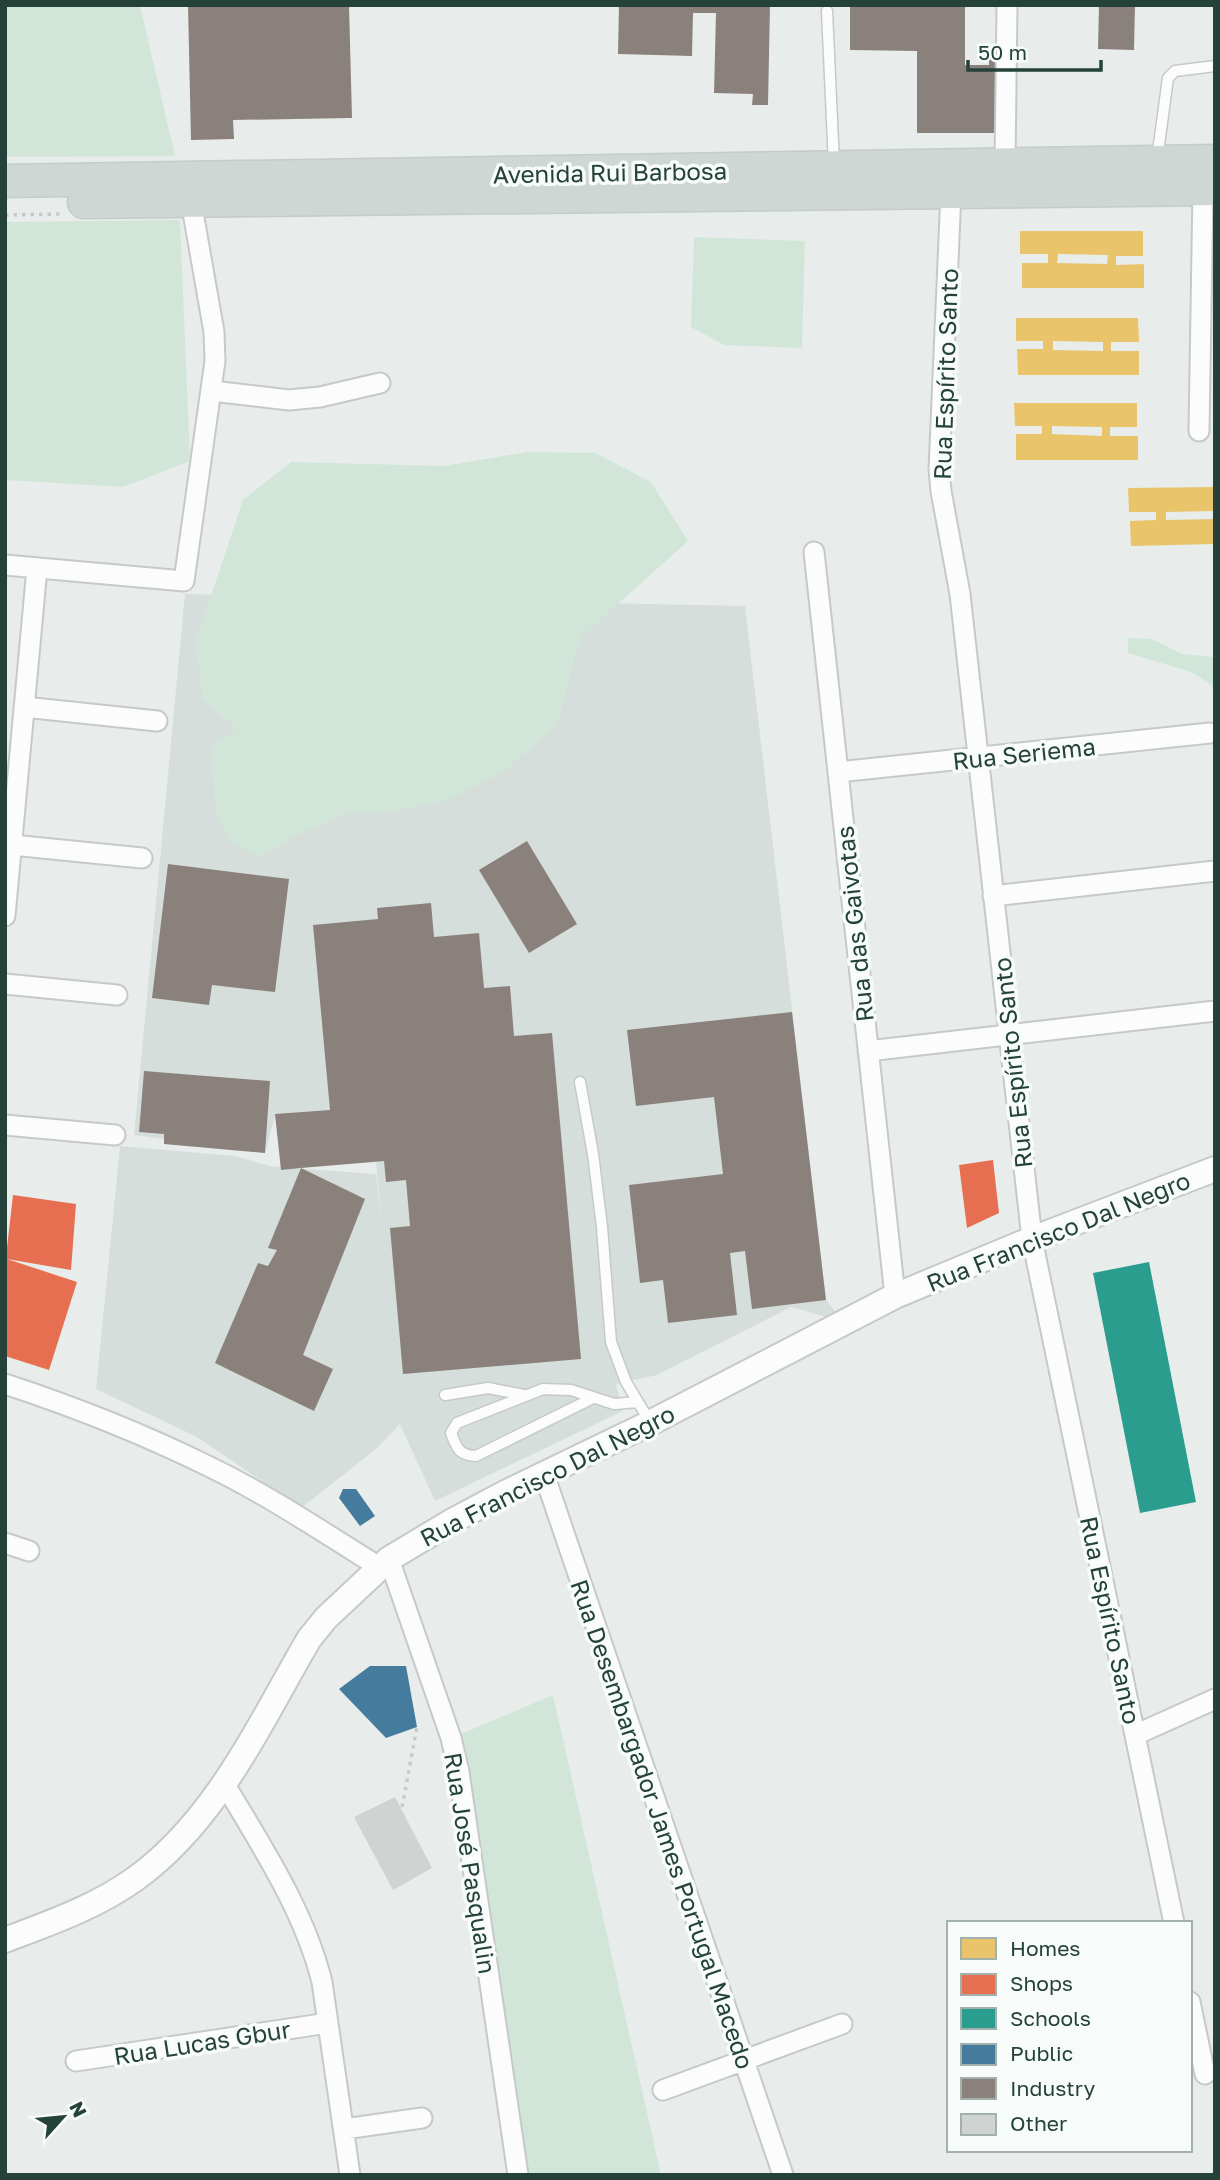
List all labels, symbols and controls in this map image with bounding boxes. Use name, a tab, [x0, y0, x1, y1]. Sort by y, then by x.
scale bar	[968, 28, 1101, 72]
text: 50 m	[978, 39, 1027, 65]
street label: Avenida Rui Barbosa	[493, 155, 727, 189]
street label: Rua Espírito Santo	[927, 268, 963, 480]
street label: Rua Seriema	[951, 731, 1097, 775]
street label: Rua das Gaivotas	[829, 824, 879, 1024]
street label: Rua Espírito Santo	[987, 956, 1037, 1170]
street label: Rua Francisco Dal Negro	[922, 1165, 1194, 1297]
street label: Rua Francisco Dal Negro	[415, 1398, 679, 1552]
street label: Rua Espírito Santo	[1075, 1513, 1147, 1727]
street label: Rua Desembargador James Portugal Macedo	[565, 1575, 761, 2073]
street label: Rua José Pasqualin	[439, 1750, 503, 1976]
legend	[947, 1921, 1192, 2152]
text: Homes	[1010, 1935, 1080, 1961]
text: Shops	[1010, 1970, 1073, 1996]
text: Schools	[1010, 2005, 1091, 2031]
street label: Rua Lucas Gbur	[112, 2014, 292, 2070]
text: Public	[1010, 2040, 1073, 2066]
text: Industry	[1010, 2075, 1095, 2101]
north arrow	[28, 2082, 98, 2152]
text: N	[65, 2097, 92, 2121]
text: Other	[1010, 2110, 1067, 2136]

